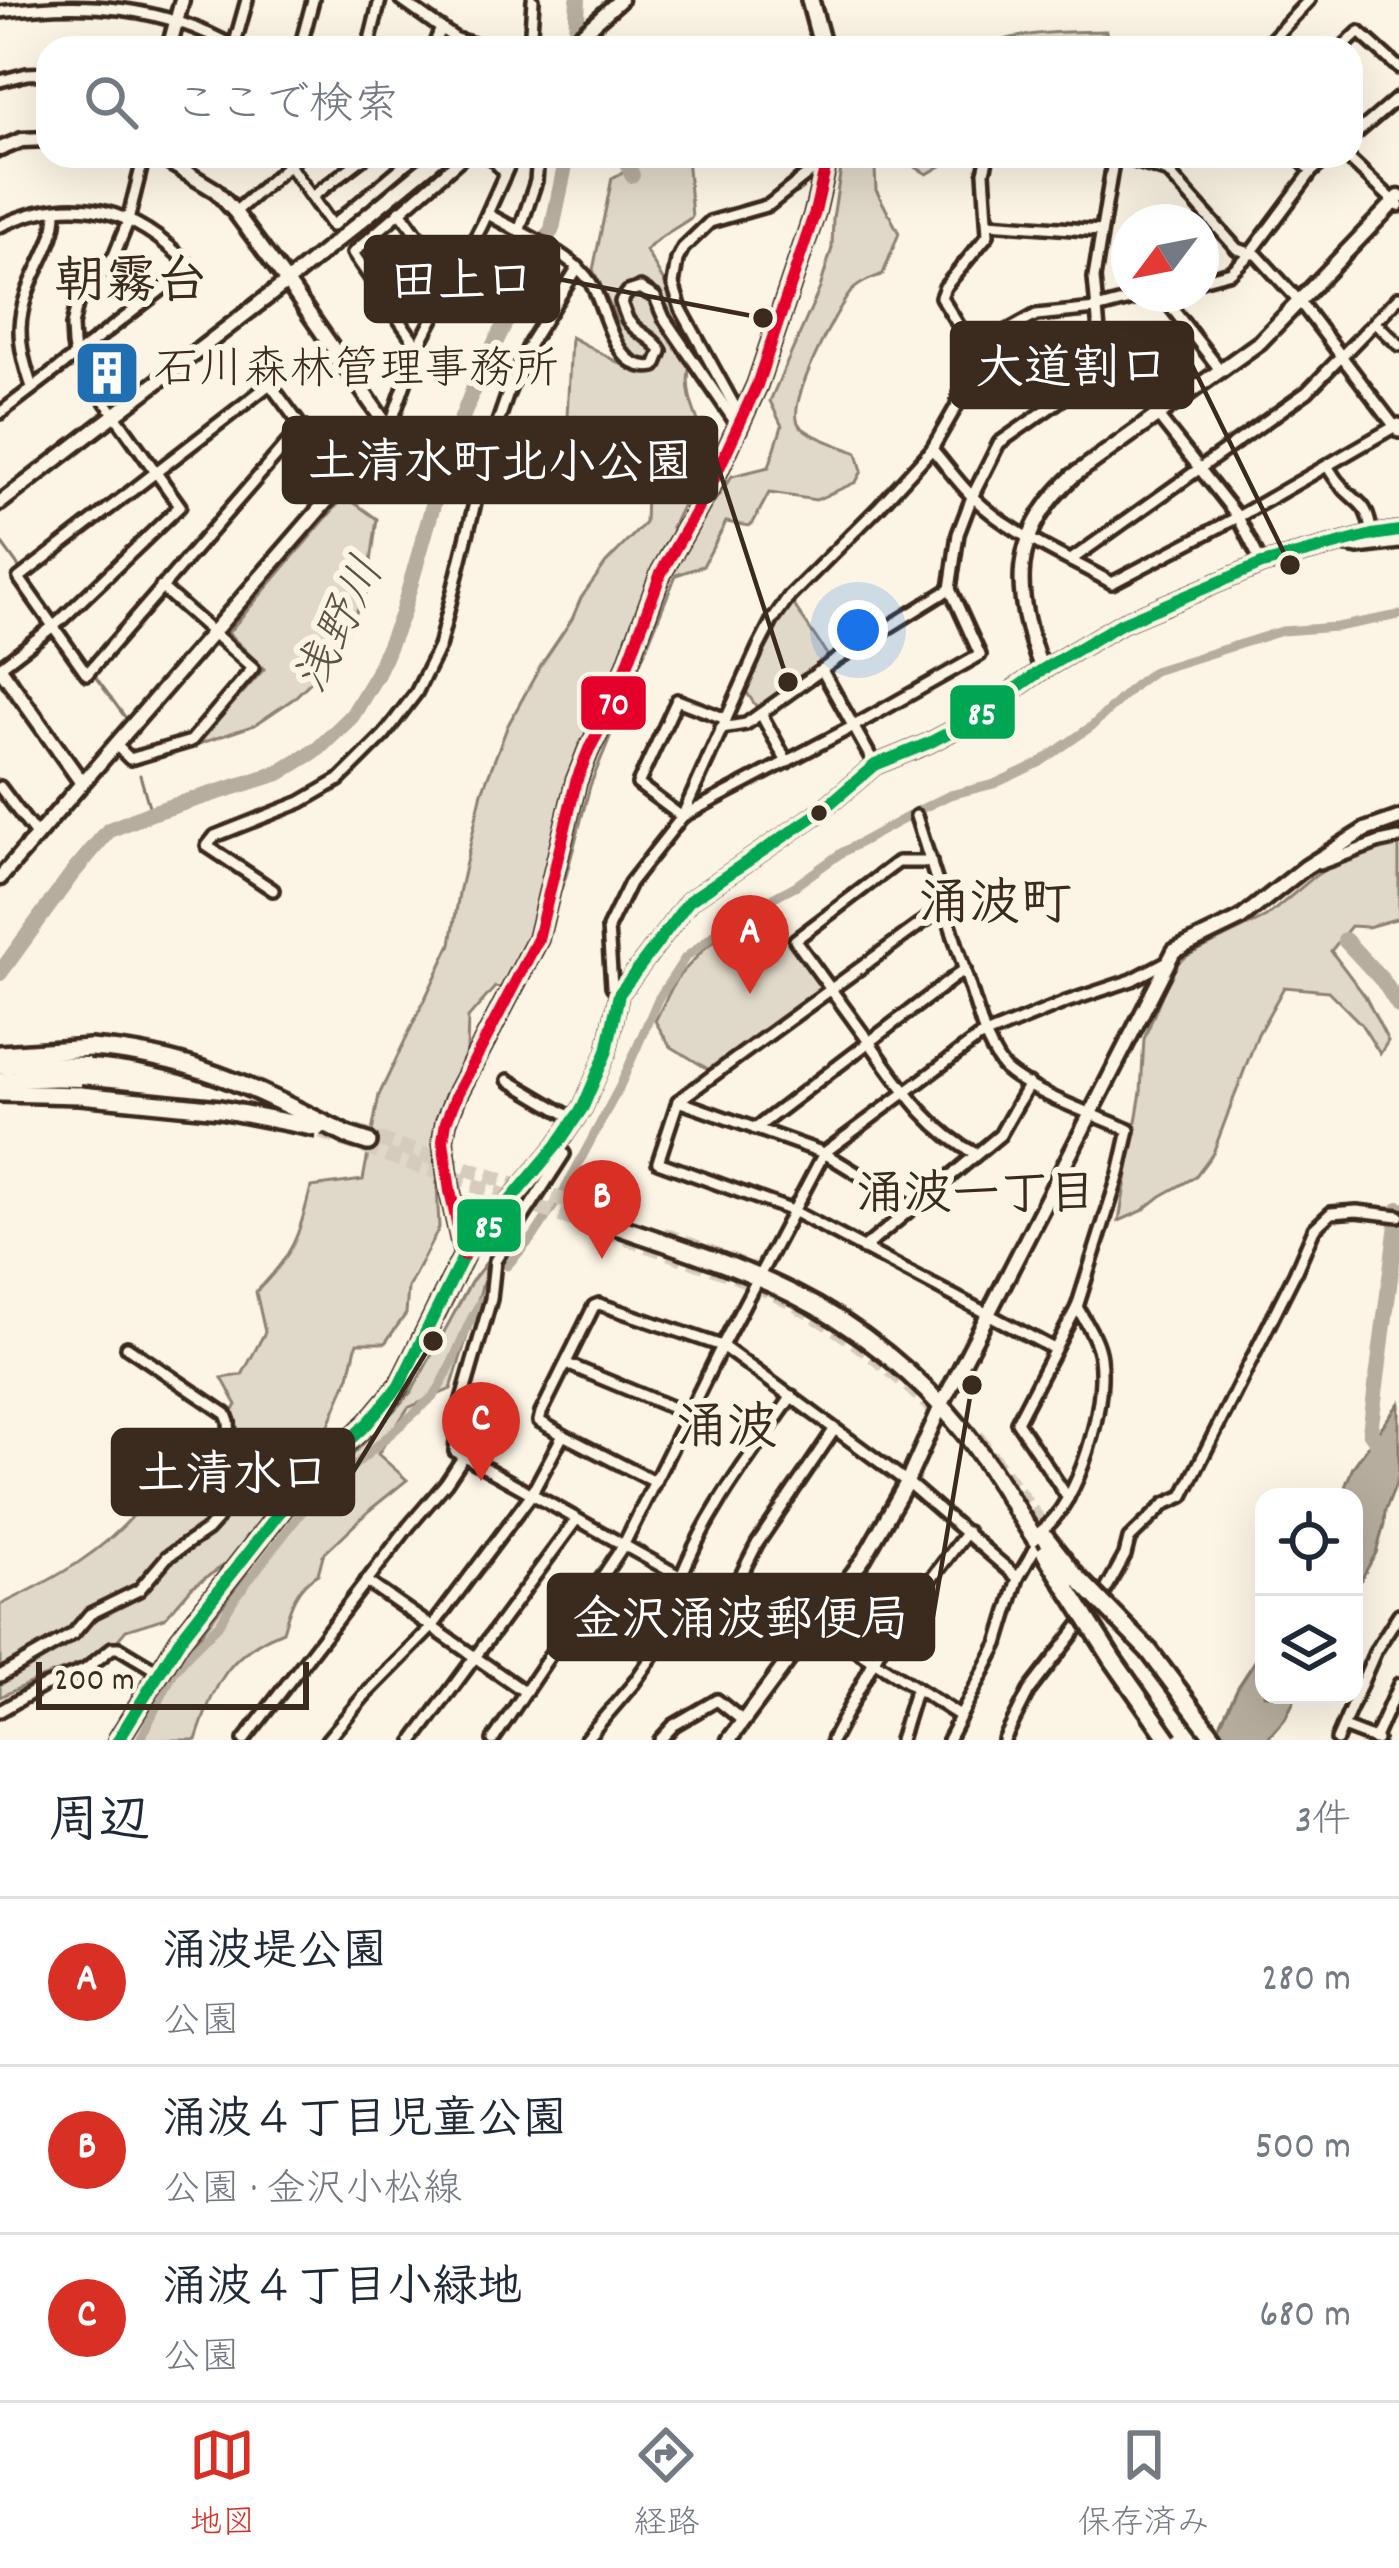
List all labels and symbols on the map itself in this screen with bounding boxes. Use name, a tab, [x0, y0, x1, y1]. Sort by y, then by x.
north arrow	[1111, 204, 1219, 312]
callout: 田上口	[366, 237, 558, 321]
district label: 朝霧台	[54, 250, 208, 322]
text: 田上口	[390, 252, 534, 321]
callout: 大道割口	[952, 323, 1192, 407]
building icon: 石川森林管理事務所	[72, 338, 142, 408]
text: 大道割口	[976, 338, 1168, 407]
place label: 石川森林管理事務所	[154, 341, 559, 405]
callout: 土清水町北小公園	[284, 418, 716, 502]
text: 土清水町北小公園	[308, 433, 692, 502]
water label: 浅野川	[280, 547, 406, 707]
your location	[828, 600, 888, 660]
line badge: 70	[579, 674, 648, 732]
line badge: 85	[948, 683, 1017, 741]
text: 70	[599, 684, 629, 731]
text: 85	[968, 694, 996, 741]
unlabelled marker	[808, 802, 830, 824]
district label: 涌波町	[918, 872, 1072, 944]
pin: A	[711, 895, 789, 994]
pin: B	[563, 1160, 641, 1259]
district label: 涌波一丁目	[856, 1164, 1096, 1233]
line badge: 85	[455, 1197, 523, 1254]
text: 85	[475, 1207, 503, 1254]
pin: C	[442, 1382, 520, 1481]
district label: 涌波	[676, 1396, 778, 1468]
callout: 土清水口	[113, 1430, 353, 1514]
text: 土清水口	[137, 1445, 329, 1514]
callout: 金沢涌波郵便局	[549, 1575, 933, 1659]
text: 金沢涌波郵便局	[573, 1590, 909, 1659]
scale bar	[36, 1656, 309, 1709]

